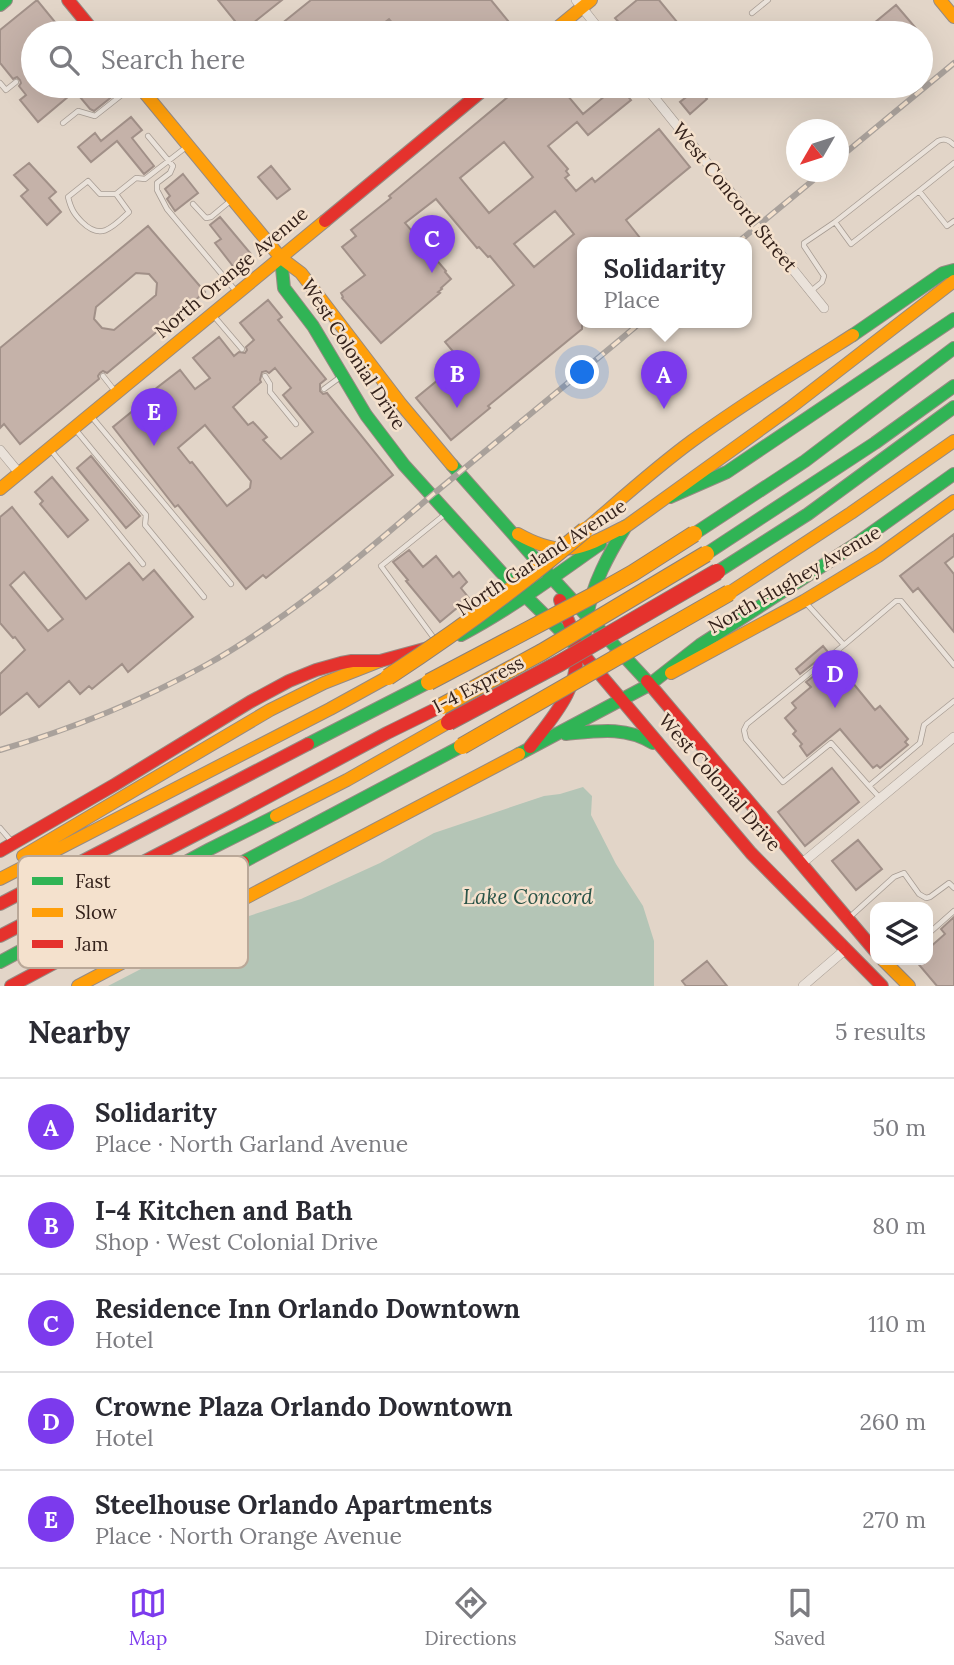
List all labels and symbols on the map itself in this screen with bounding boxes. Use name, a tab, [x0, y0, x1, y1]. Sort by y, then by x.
street label: West Concord Street	[667, 118, 803, 277]
north arrow	[786, 119, 849, 182]
street label: North Orange Avenue	[150, 201, 312, 343]
pin: C	[409, 215, 455, 273]
street label: West Colonial Drive	[296, 274, 412, 434]
pin: B	[434, 350, 480, 408]
pin: A	[641, 351, 687, 409]
your location	[565, 355, 599, 389]
pin: E	[131, 388, 177, 446]
street label: North Garland Avenue	[452, 493, 630, 621]
street label: North Hughey Avenue	[703, 520, 885, 638]
street label: I-4 Express	[428, 650, 528, 718]
pin: D	[812, 650, 858, 708]
street label: West Colonial Drive	[654, 708, 786, 856]
legend	[18, 856, 248, 968]
text: Fast	[75, 869, 111, 893]
water label: Lake Concord	[463, 883, 593, 910]
text: Slow	[75, 900, 118, 924]
text: Jam	[74, 932, 109, 956]

